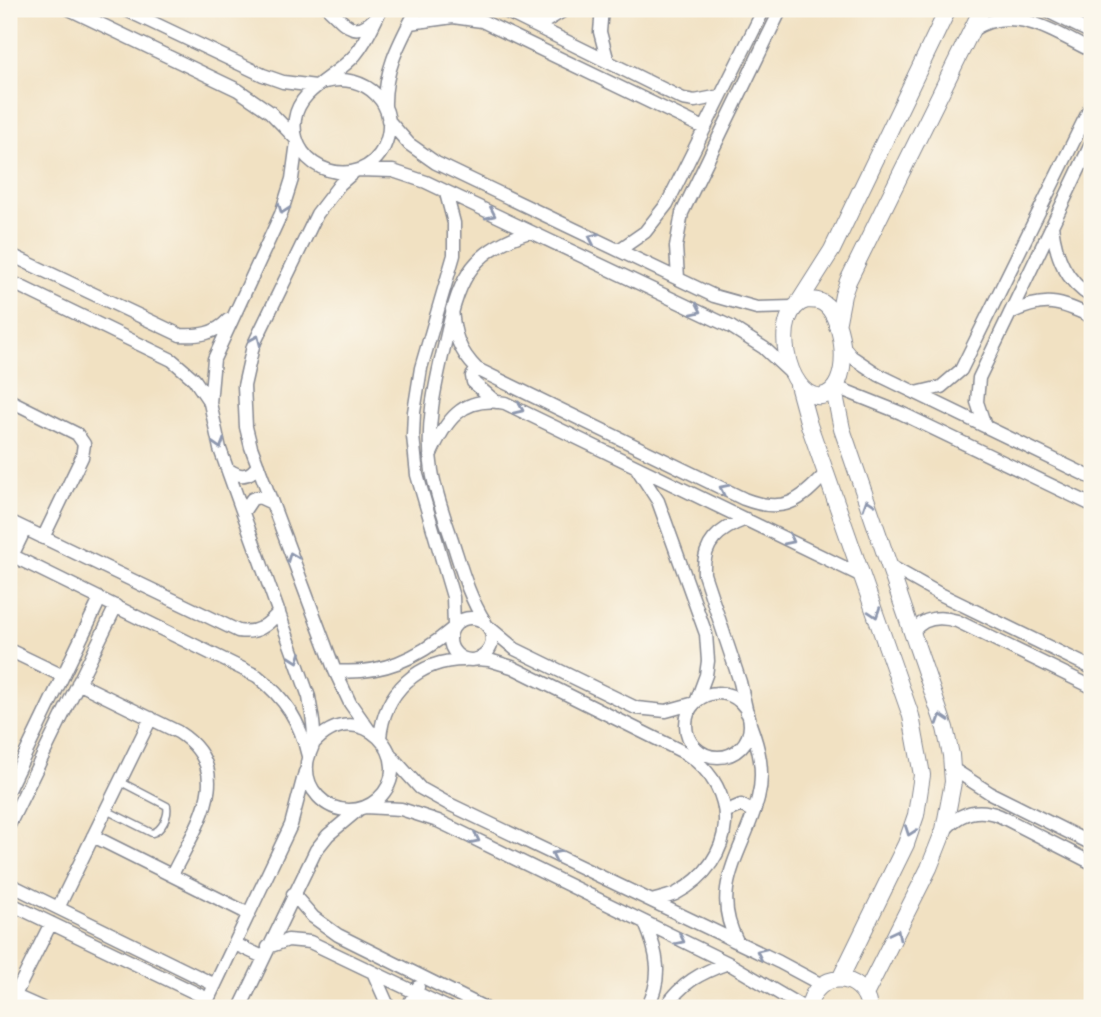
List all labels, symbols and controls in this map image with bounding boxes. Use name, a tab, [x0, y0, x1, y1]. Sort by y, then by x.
one-way arrow	[277, 202, 291, 214]
one-way arrow	[484, 206, 496, 220]
one-way arrow	[588, 232, 600, 246]
one-way arrow	[690, 302, 702, 316]
one-way arrow	[248, 334, 262, 346]
one-way arrow	[512, 401, 524, 415]
one-way arrow	[211, 438, 226, 450]
one-way arrow	[719, 484, 731, 498]
one-way arrow	[862, 499, 876, 511]
one-way arrow	[783, 532, 795, 546]
one-way arrow	[287, 552, 301, 564]
one-way arrow	[867, 606, 881, 618]
one-way arrow	[288, 652, 302, 664]
one-way arrow	[936, 714, 950, 726]
one-way arrow	[904, 825, 918, 837]
one-way arrow	[468, 831, 480, 845]
one-way arrow	[551, 849, 563, 863]
one-way arrow	[887, 929, 901, 941]
one-way arrow	[673, 931, 685, 945]
one-way arrow	[756, 948, 768, 962]

